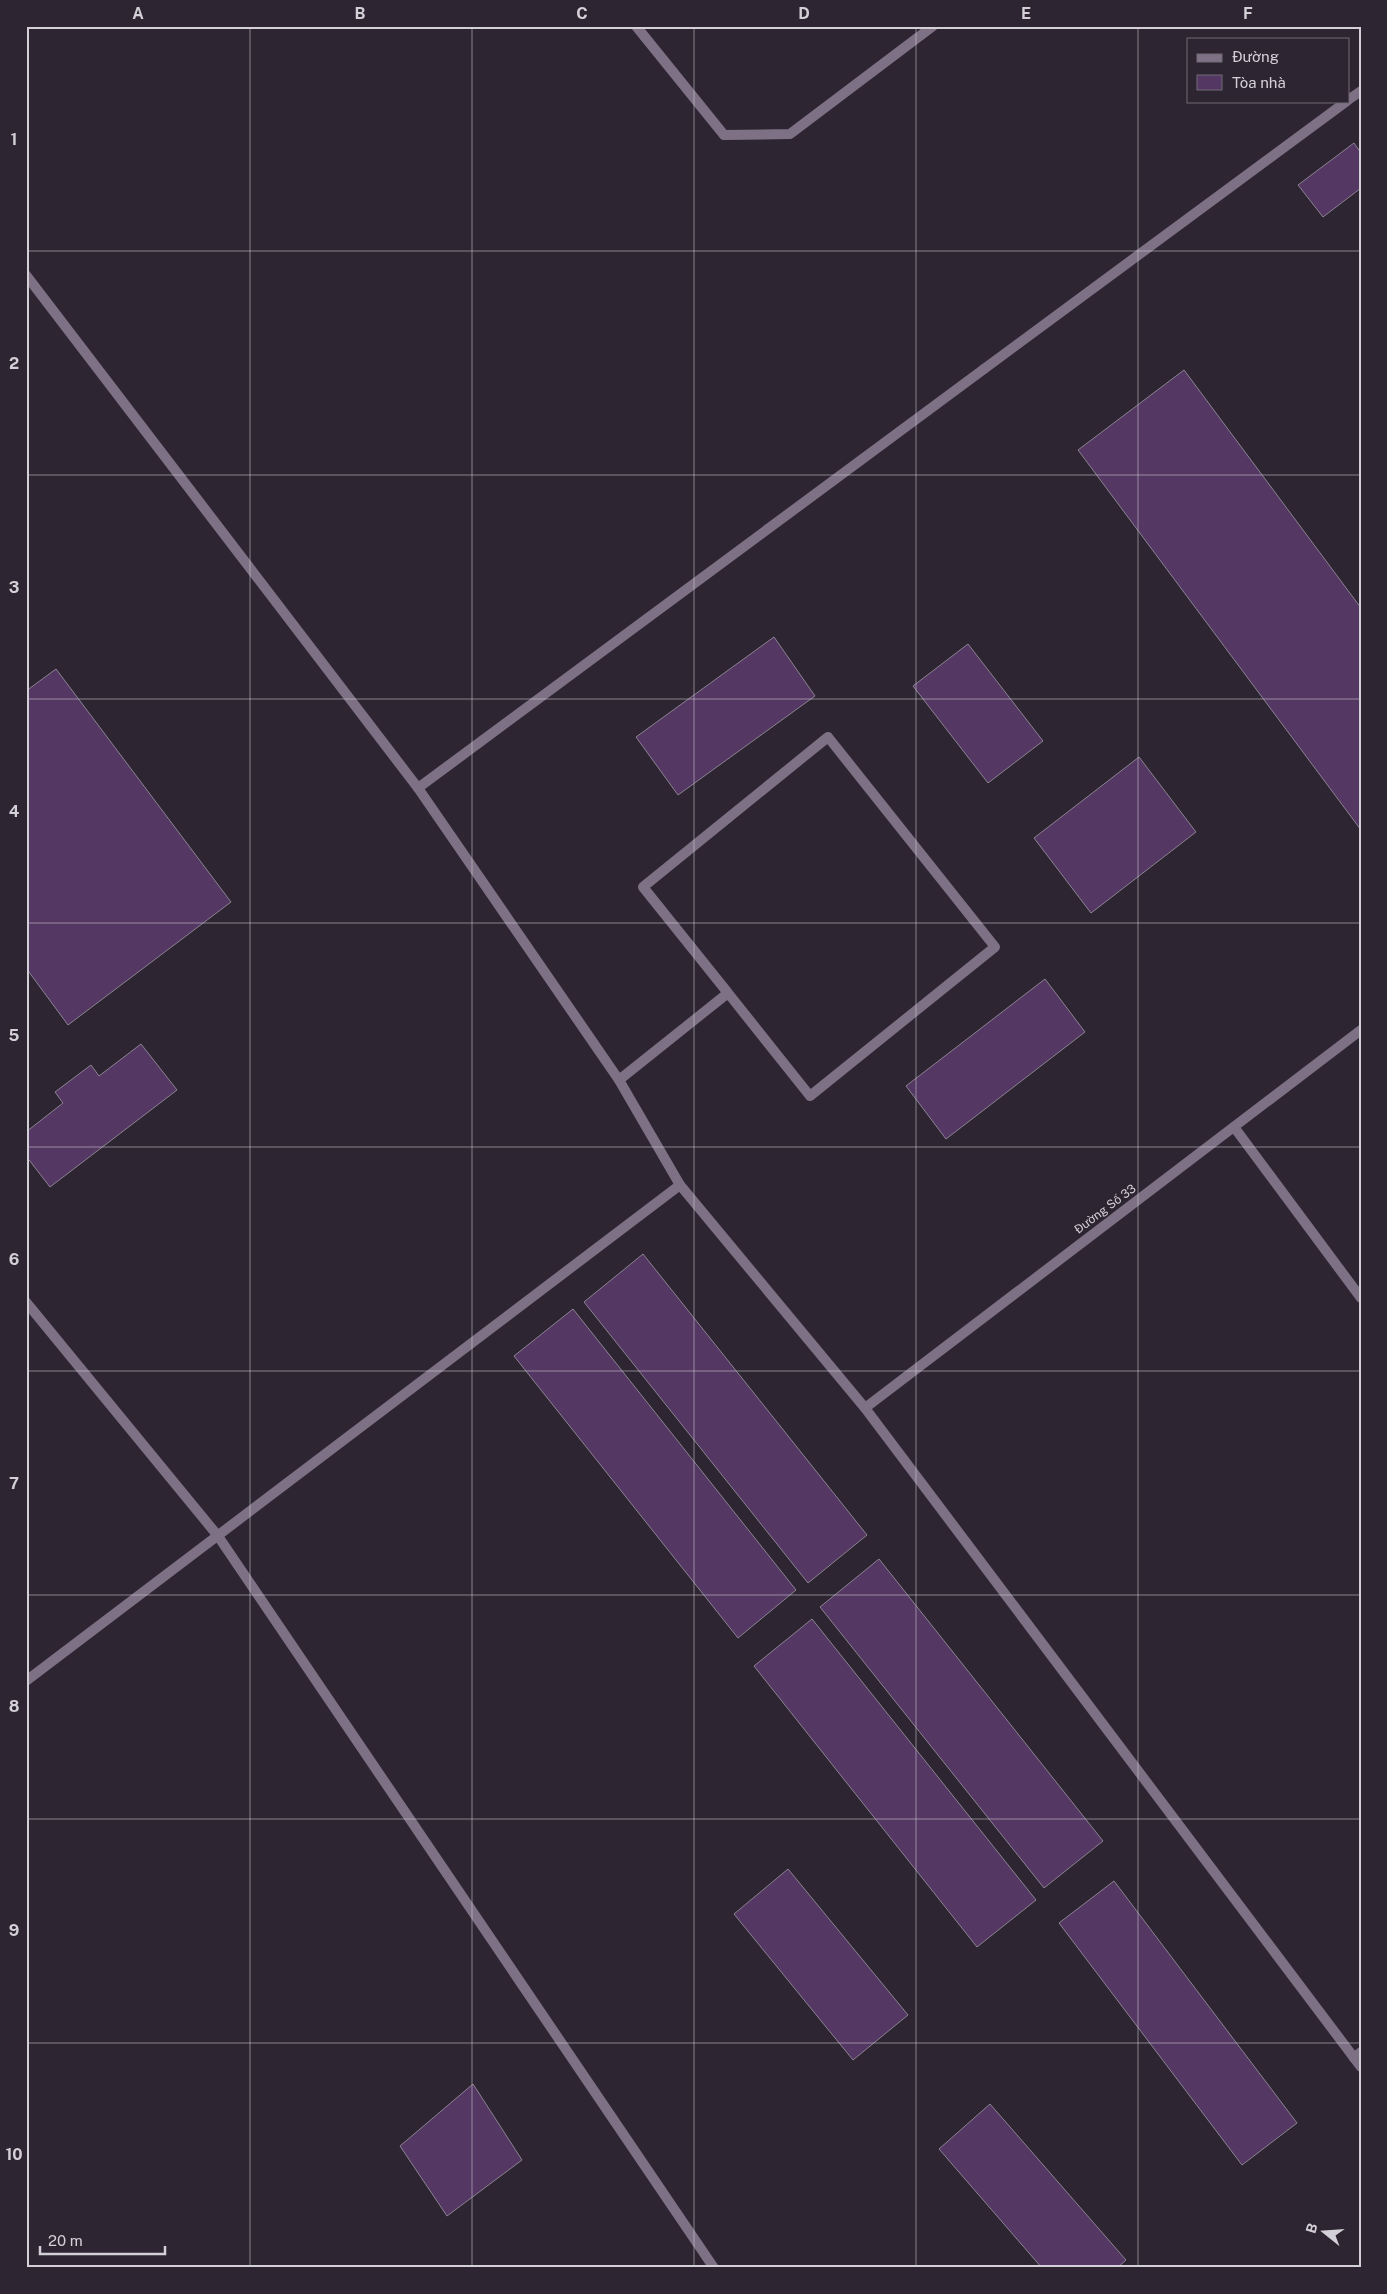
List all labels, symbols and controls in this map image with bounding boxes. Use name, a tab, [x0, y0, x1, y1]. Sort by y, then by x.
text: A	[132, 4, 144, 23]
text: B	[355, 4, 366, 23]
text: C	[576, 4, 588, 23]
text: D	[798, 4, 810, 23]
text: E	[1021, 4, 1031, 23]
text: F	[1243, 4, 1253, 23]
legend	[1187, 38, 1350, 102]
text: Đường	[1232, 48, 1279, 65]
text: Tòa nhà	[1232, 74, 1286, 91]
text: 1	[11, 130, 17, 149]
text: 2	[9, 354, 19, 373]
text: 3	[9, 578, 19, 597]
text: 4	[9, 802, 20, 821]
text: 5	[9, 1026, 20, 1045]
street label: Đường Số 33	[1072, 1181, 1138, 1237]
text: 6	[9, 1250, 19, 1269]
text: 7	[9, 1474, 19, 1493]
text: 8	[9, 1697, 20, 1716]
text: 9	[9, 1921, 19, 1940]
text: 10	[5, 2145, 23, 2164]
north arrow	[1300, 2206, 1350, 2256]
text: B	[1303, 2221, 1321, 2235]
scale bar	[40, 2224, 165, 2256]
text: 20 m	[48, 2232, 83, 2249]

